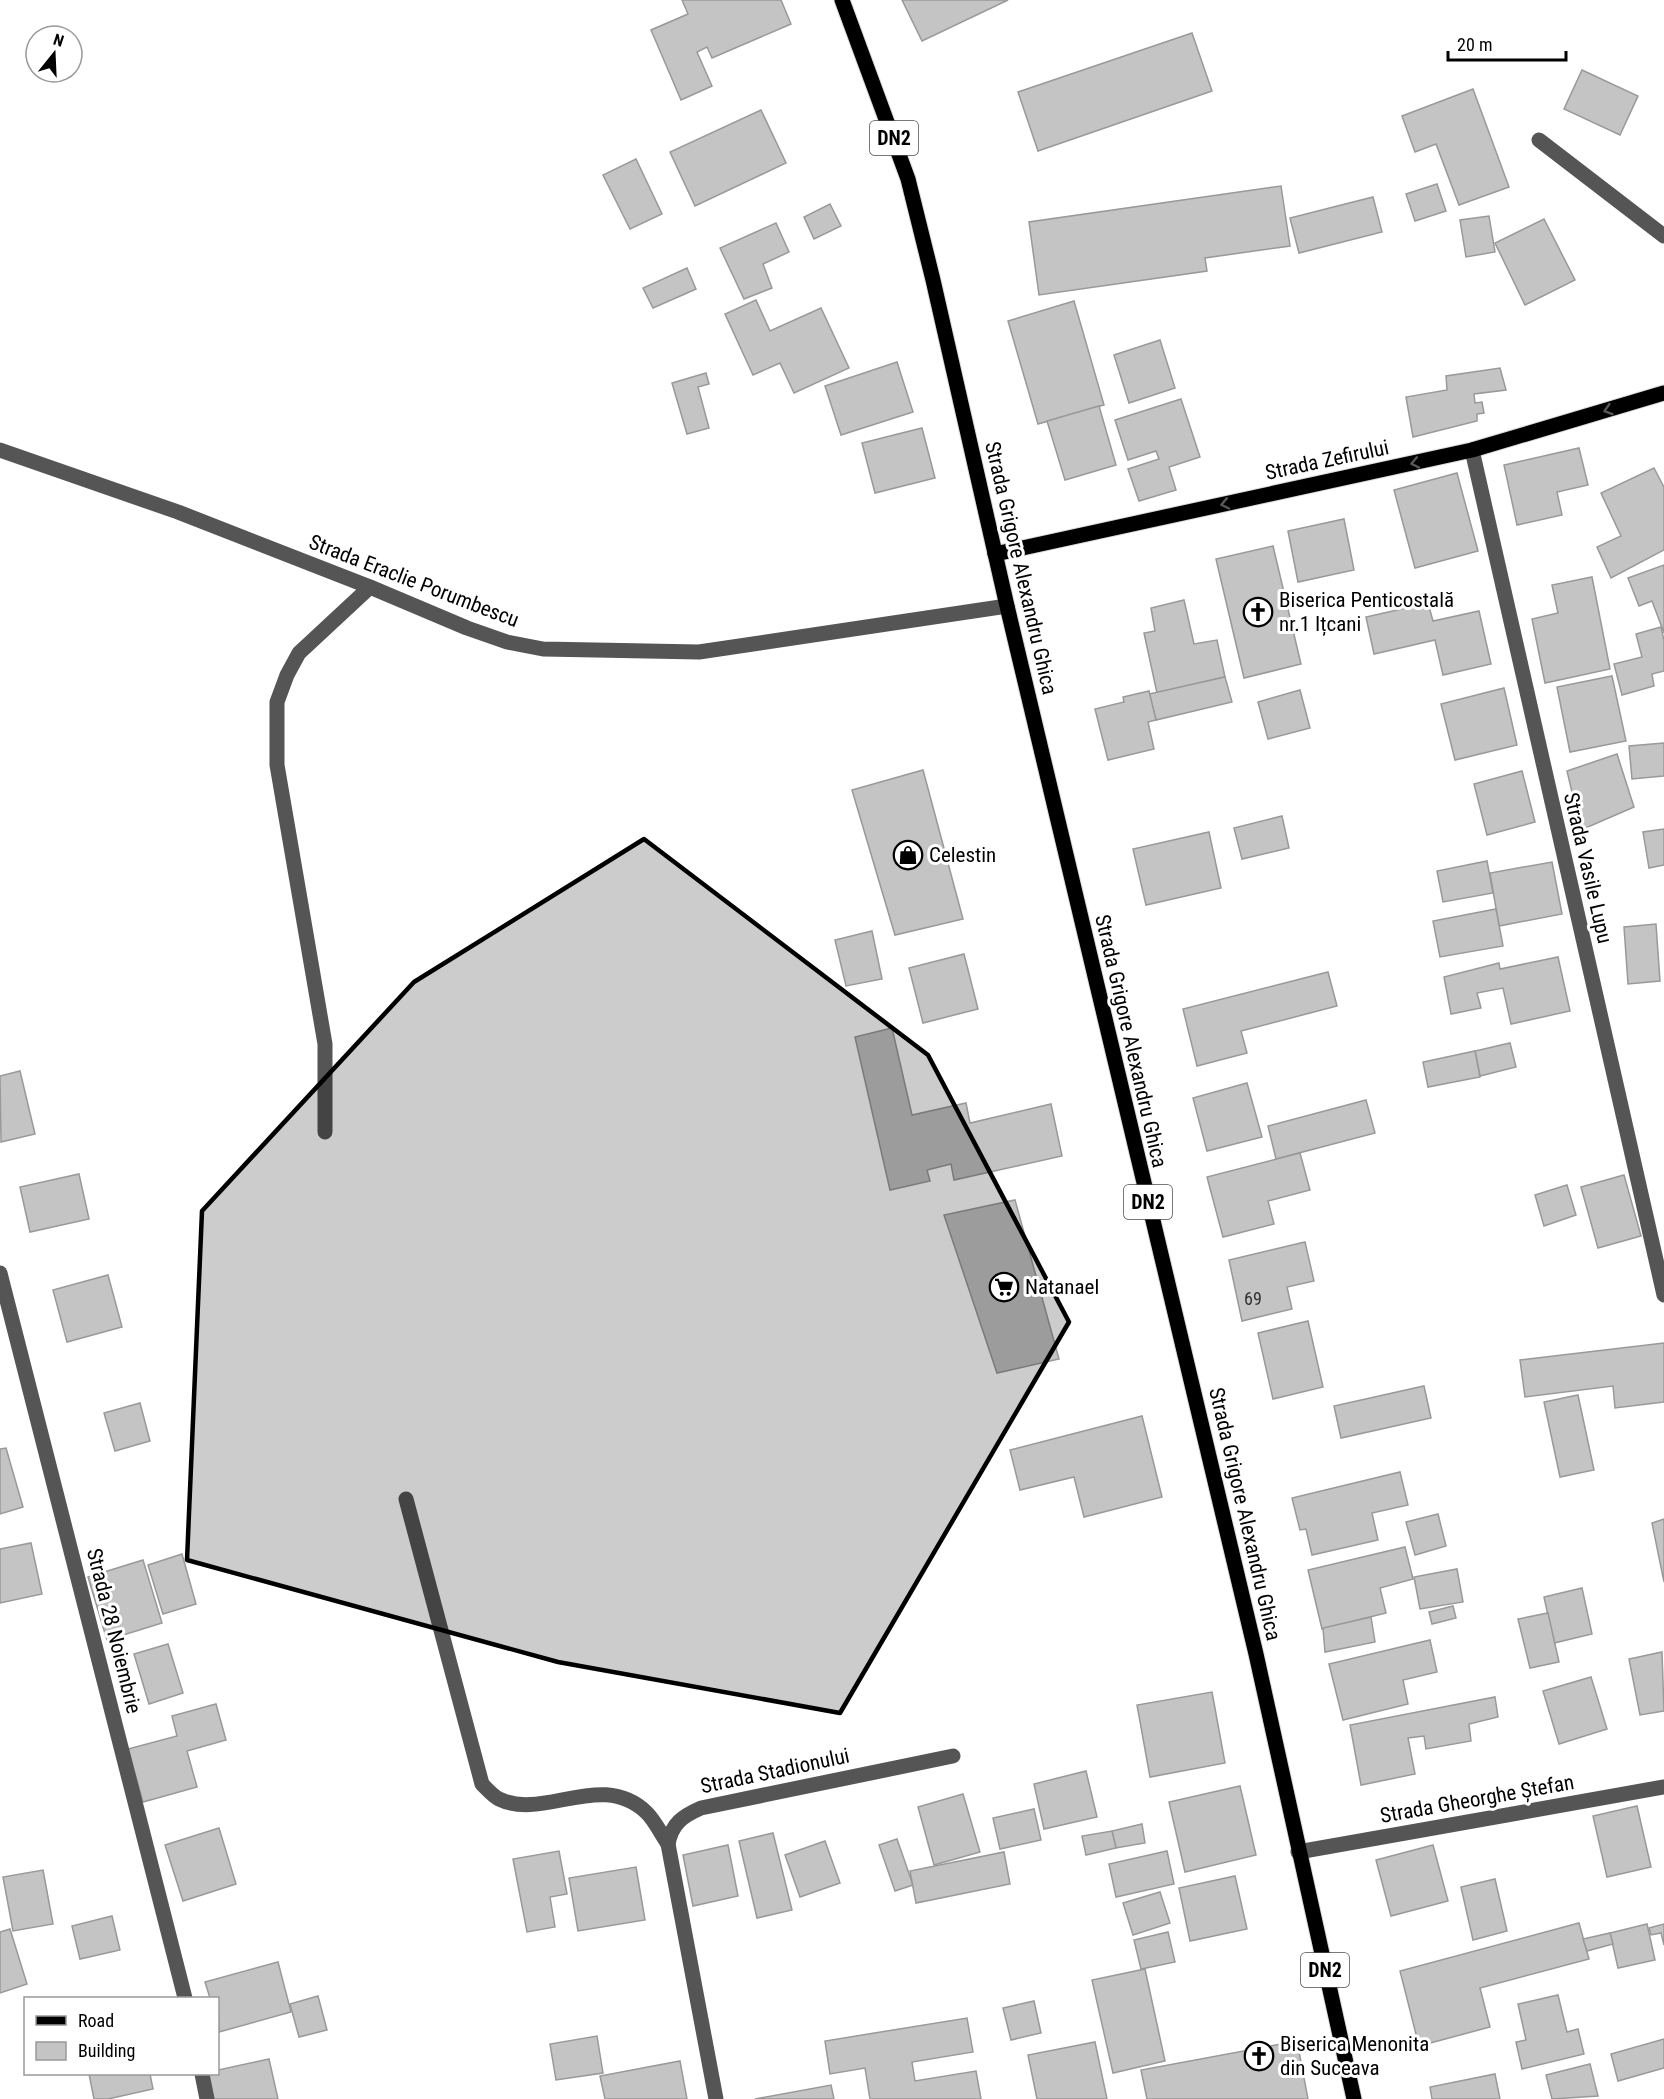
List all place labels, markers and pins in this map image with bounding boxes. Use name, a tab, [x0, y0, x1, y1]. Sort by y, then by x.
place label: Biserica Penticostală nr.1 Ițcani	[1279, 588, 1454, 637]
church icon: Biserica Penticostală nr.1 Ițcani	[1242, 596, 1274, 628]
shop icon: Celestin	[892, 839, 924, 871]
place label: Celestin	[929, 843, 996, 867]
supermarket icon: Natanael	[988, 1271, 1020, 1303]
place label: Natanael	[1025, 1275, 1099, 1299]
place label: Biserica Menonita din Suceava	[1280, 2032, 1429, 2080]
church icon: Biserica Menonita din Suceava	[1243, 2040, 1275, 2072]

